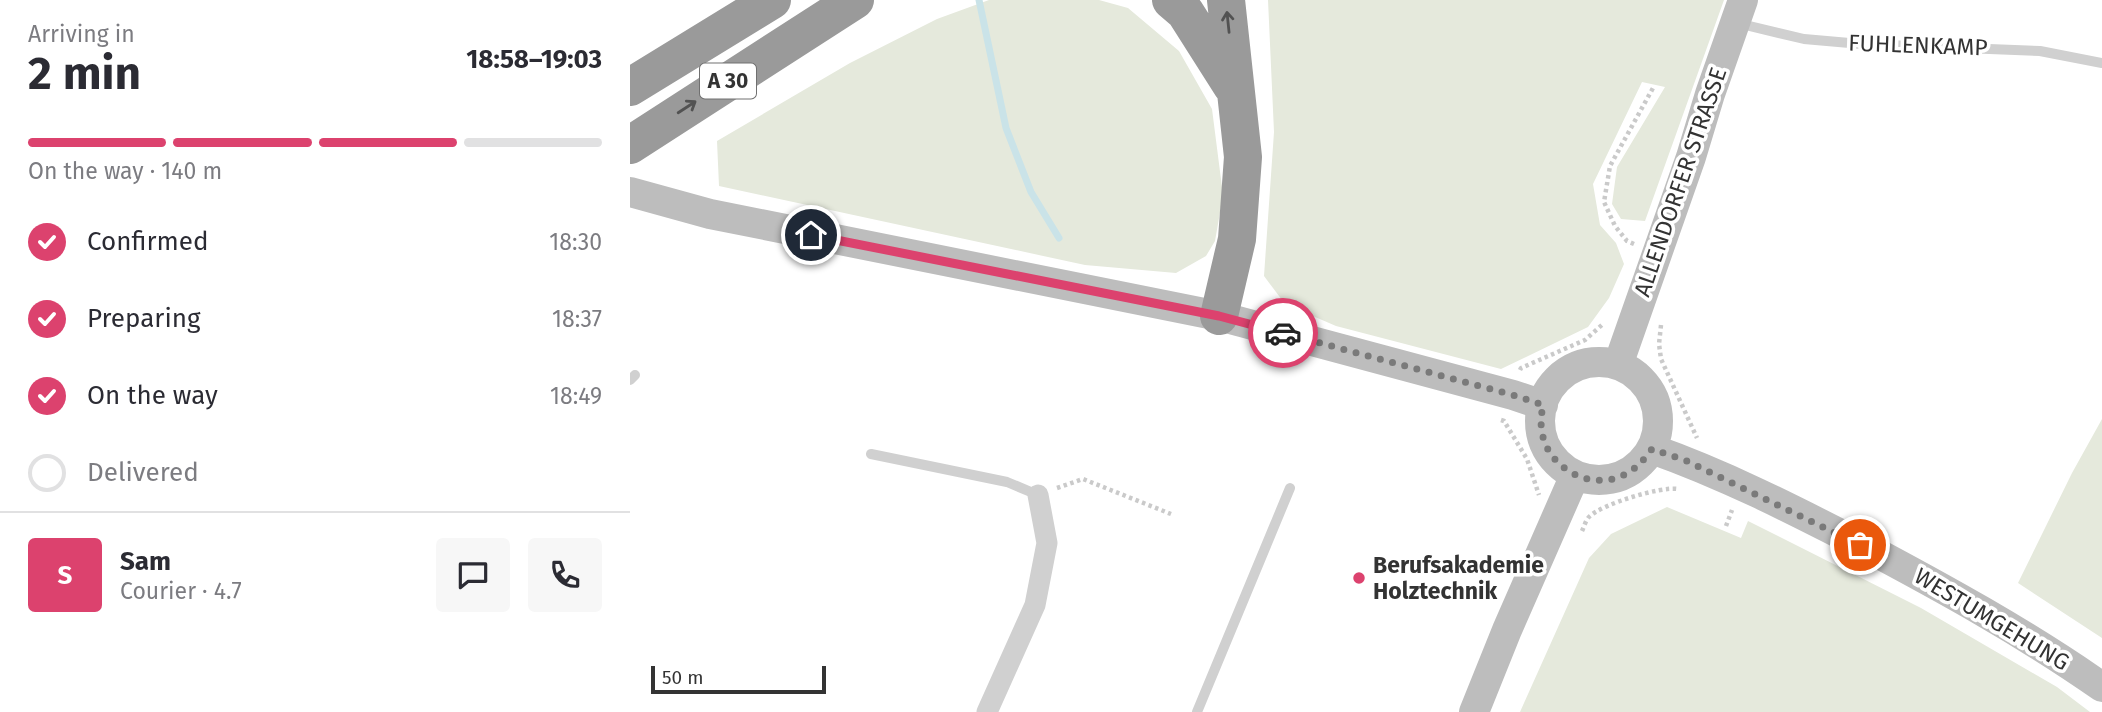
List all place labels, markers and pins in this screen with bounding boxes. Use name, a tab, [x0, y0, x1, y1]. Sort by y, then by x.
pin	[781, 205, 841, 265]
pin	[1830, 515, 1890, 575]
place label: Berufsakademie Holztechnik	[1373, 551, 1544, 605]
marker: Berufsakademie Holztechnik	[1351, 570, 1367, 586]

